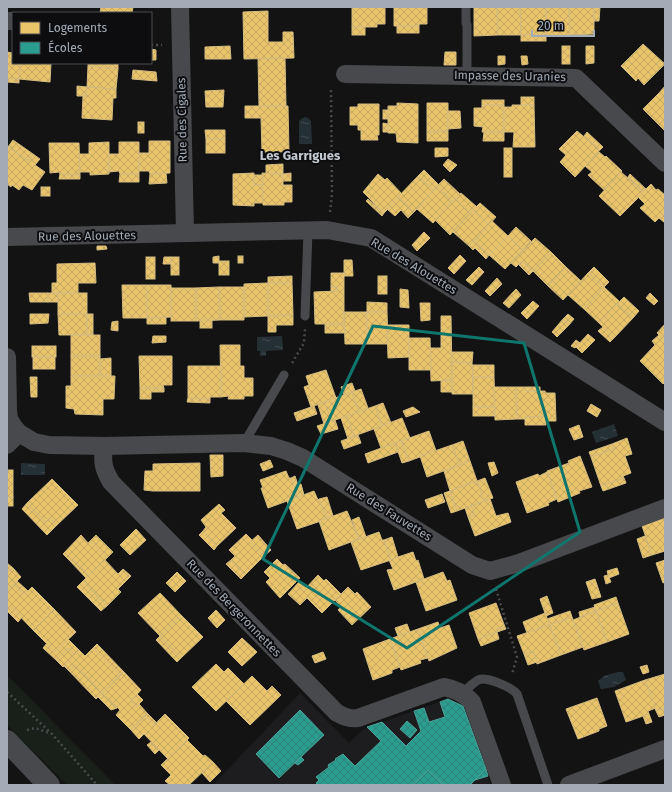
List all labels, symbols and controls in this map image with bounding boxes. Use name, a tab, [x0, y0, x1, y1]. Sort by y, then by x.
legend	[12, 12, 152, 64]
scale bar	[532, 12, 594, 38]
text: 20 m	[538, 19, 564, 33]
text: Logements	[48, 21, 107, 35]
text: Écoles	[48, 40, 83, 55]
street label: Impasse des Uranies	[454, 68, 566, 84]
street label: Rue des Cigales	[174, 77, 190, 162]
district label: Les Garrigues	[260, 148, 341, 163]
street label: Rue des Alouettes	[38, 228, 136, 244]
street label: Rue des Alouettes	[368, 235, 460, 297]
street label: Rue des Fauvettes	[344, 480, 435, 544]
street label: Rue des Bergeronnettes	[184, 556, 284, 660]

